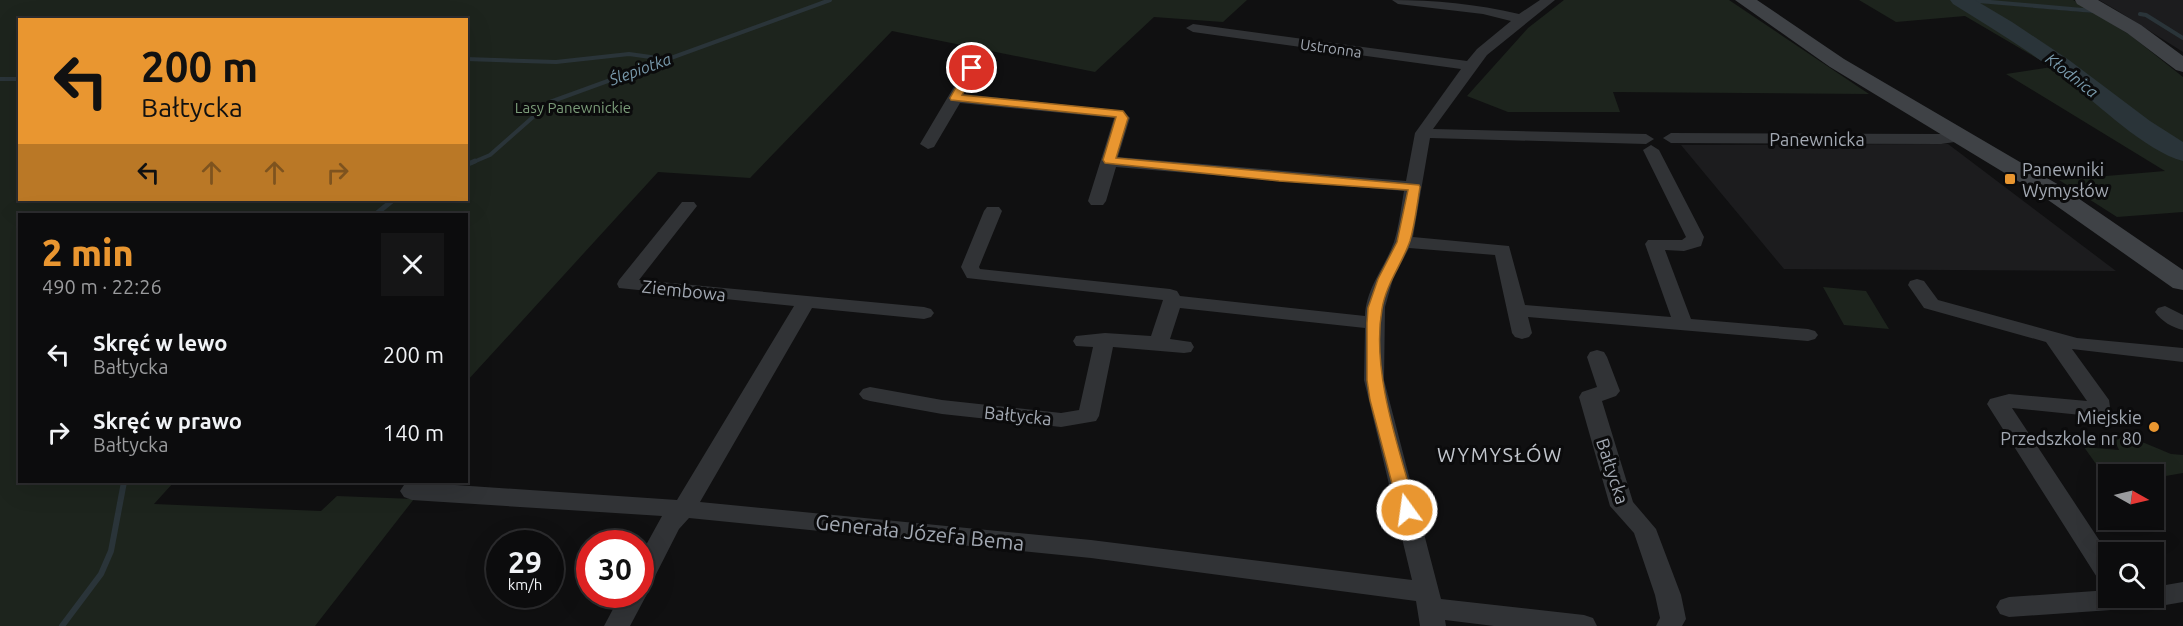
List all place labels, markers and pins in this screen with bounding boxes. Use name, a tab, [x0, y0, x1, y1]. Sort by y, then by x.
pin	[946, 42, 997, 93]
place label: Panewniki Wymysłów	[2022, 159, 2109, 200]
marker: Panewniki Wymysłów	[2003, 172, 2017, 186]
place label: Miejskie Przedszkole nr 80	[2000, 407, 2142, 448]
marker: Miejskie Przedszkole nr 80	[2147, 420, 2161, 434]

